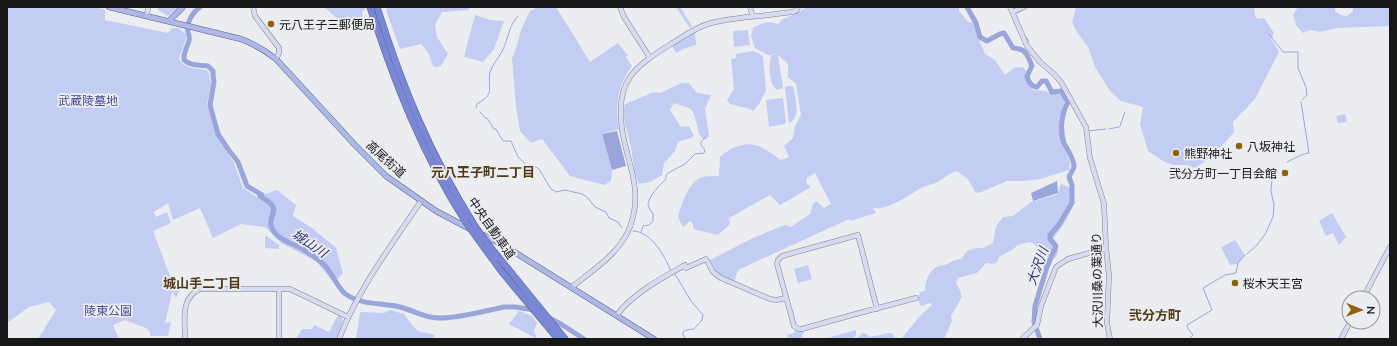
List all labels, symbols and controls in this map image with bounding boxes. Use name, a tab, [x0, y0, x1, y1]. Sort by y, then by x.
place label: 元八王子三郵便局	[279, 17, 375, 32]
marker: 元八王子三郵便局	[266, 19, 276, 29]
park label: 武蔵陵墓地	[58, 93, 118, 108]
street label: 高尾街道	[363, 137, 409, 181]
place label: 八坂神社	[1247, 139, 1295, 154]
marker: 八坂神社	[1234, 141, 1244, 151]
place label: 熊野神社	[1184, 146, 1232, 161]
marker: 熊野神社	[1171, 148, 1181, 158]
district label: 元八王子町二丁目	[431, 164, 535, 180]
place label: 弐分方町一丁目会館	[1169, 166, 1277, 181]
marker: 弐分方町一丁目会館	[1280, 168, 1290, 178]
street label: 中央自動車道	[465, 194, 519, 262]
water label: 城山川	[289, 225, 332, 262]
street label: 大沢川桑の葉通り	[1089, 232, 1105, 328]
water label: 大沢川	[1023, 243, 1052, 287]
district label: 城山手二丁目	[163, 275, 241, 291]
place label: 桜木天王宮	[1243, 276, 1303, 291]
marker: 桜木天王宮	[1230, 278, 1240, 288]
north arrow	[1341, 290, 1381, 330]
park label: 陵東公園	[84, 303, 132, 318]
text: N	[1364, 306, 1378, 314]
district label: 弐分方町	[1129, 307, 1181, 323]

